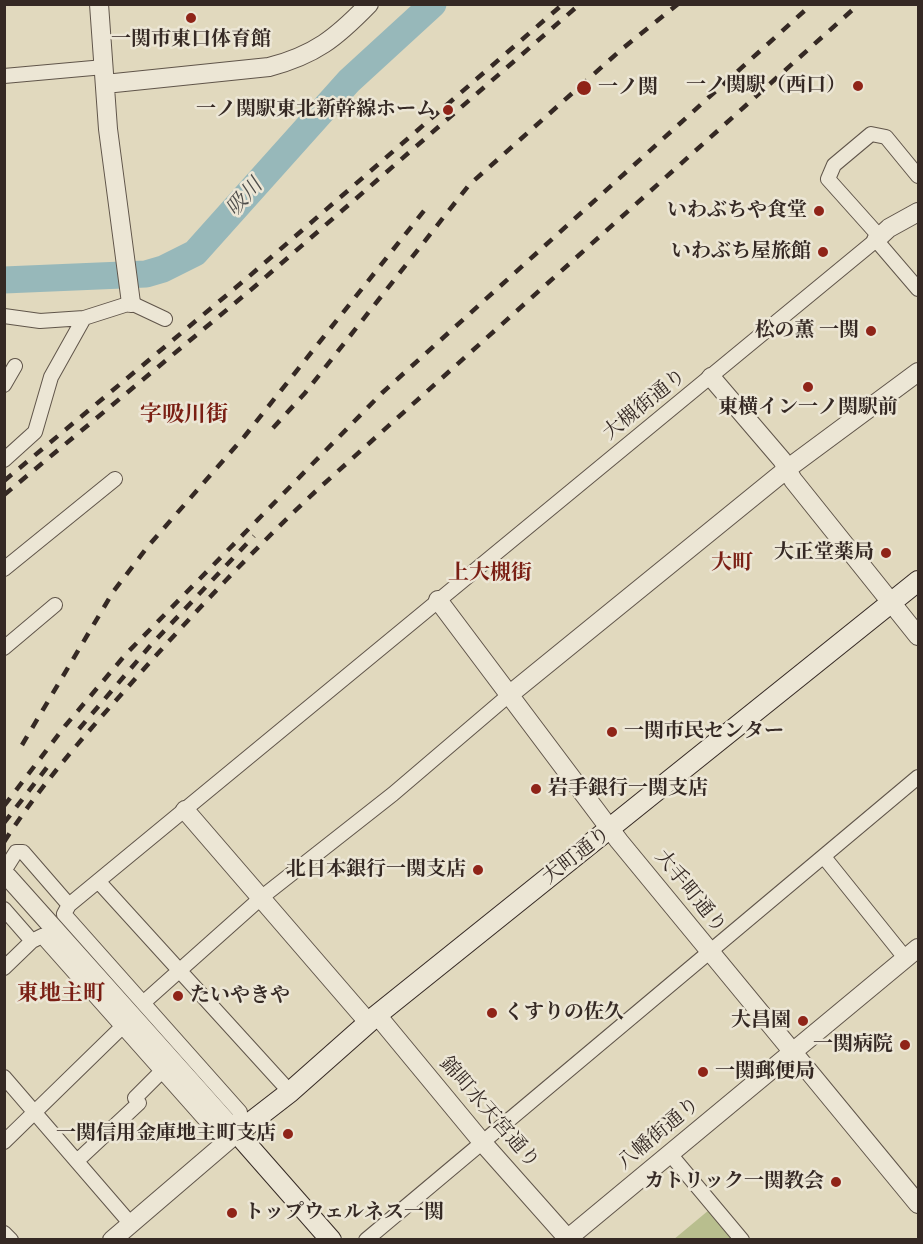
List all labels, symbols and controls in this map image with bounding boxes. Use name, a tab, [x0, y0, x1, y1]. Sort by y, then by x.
marker: 一関市東口体育館	[184, 11, 198, 25]
place label: 一関市東口体育館	[111, 28, 271, 52]
place label: 一ノ関駅（西口）	[686, 74, 846, 98]
place label: 一ノ関	[598, 76, 658, 100]
marker: 一ノ関	[575, 79, 593, 97]
marker: 一ノ関駅（西口）	[851, 79, 865, 93]
place label: 一ノ関駅東北新幹線ホーム	[196, 98, 436, 122]
marker: 一ノ関駅東北新幹線ホーム	[441, 103, 455, 117]
water label: 吸川	[222, 174, 268, 222]
place label: いわぶちや食堂	[667, 199, 807, 223]
marker: いわぶちや食堂	[812, 204, 826, 218]
place label: いわぶち屋旅館	[671, 240, 811, 264]
marker: いわぶち屋旅館	[816, 245, 830, 259]
place label: 松の薫 一関	[755, 319, 859, 343]
marker: 松の薫 一関	[864, 324, 878, 338]
street label: 大槻街通り	[599, 364, 691, 446]
marker: 東横イン一ノ関駅前	[801, 380, 815, 394]
place label: 東横イン一ノ関駅前	[718, 396, 898, 420]
district label: 字吸川街	[140, 402, 228, 428]
place label: 大正堂薬局	[774, 541, 874, 565]
marker: 大正堂薬局	[879, 546, 893, 560]
district label: 大町	[711, 551, 753, 577]
district label: 上大槻街	[448, 561, 532, 587]
place label: 一関市民センター	[624, 720, 784, 744]
marker: 一関市民センター	[605, 725, 619, 739]
place label: 岩手銀行一関支店	[548, 777, 708, 801]
marker: 岩手銀行一関支店	[529, 782, 543, 796]
street label: 大町通り	[538, 822, 616, 890]
street label: 大手町通り	[649, 846, 731, 938]
place label: 北日本銀行一関支店	[286, 858, 466, 882]
marker: 北日本銀行一関支店	[471, 863, 485, 877]
district label: 東地主町	[17, 981, 105, 1007]
place label: たいやきや	[190, 984, 290, 1008]
marker: たいやきや	[171, 989, 185, 1003]
place label: くすりの佐久	[504, 1001, 624, 1025]
marker: くすりの佐久	[485, 1006, 499, 1020]
place label: 大昌園	[731, 1009, 791, 1033]
marker: 大昌園	[796, 1014, 810, 1028]
place label: 一関病院	[813, 1033, 893, 1057]
marker: 一関病院	[898, 1038, 912, 1052]
street label: 錦町水天宮通り	[434, 1052, 544, 1174]
place label: 一関郵便局	[715, 1060, 815, 1084]
marker: 一関郵便局	[696, 1065, 710, 1079]
street label: 八幡街通り	[613, 1093, 705, 1175]
place label: 一関信用金庫地主町支店	[56, 1122, 276, 1146]
marker: 一関信用金庫地主町支店	[281, 1127, 295, 1141]
place label: カトリック一関教会	[644, 1170, 824, 1194]
marker: カトリック一関教会	[829, 1175, 843, 1189]
place label: トップウェルネス一関	[244, 1201, 444, 1225]
marker: トップウェルネス一関	[225, 1206, 239, 1220]

